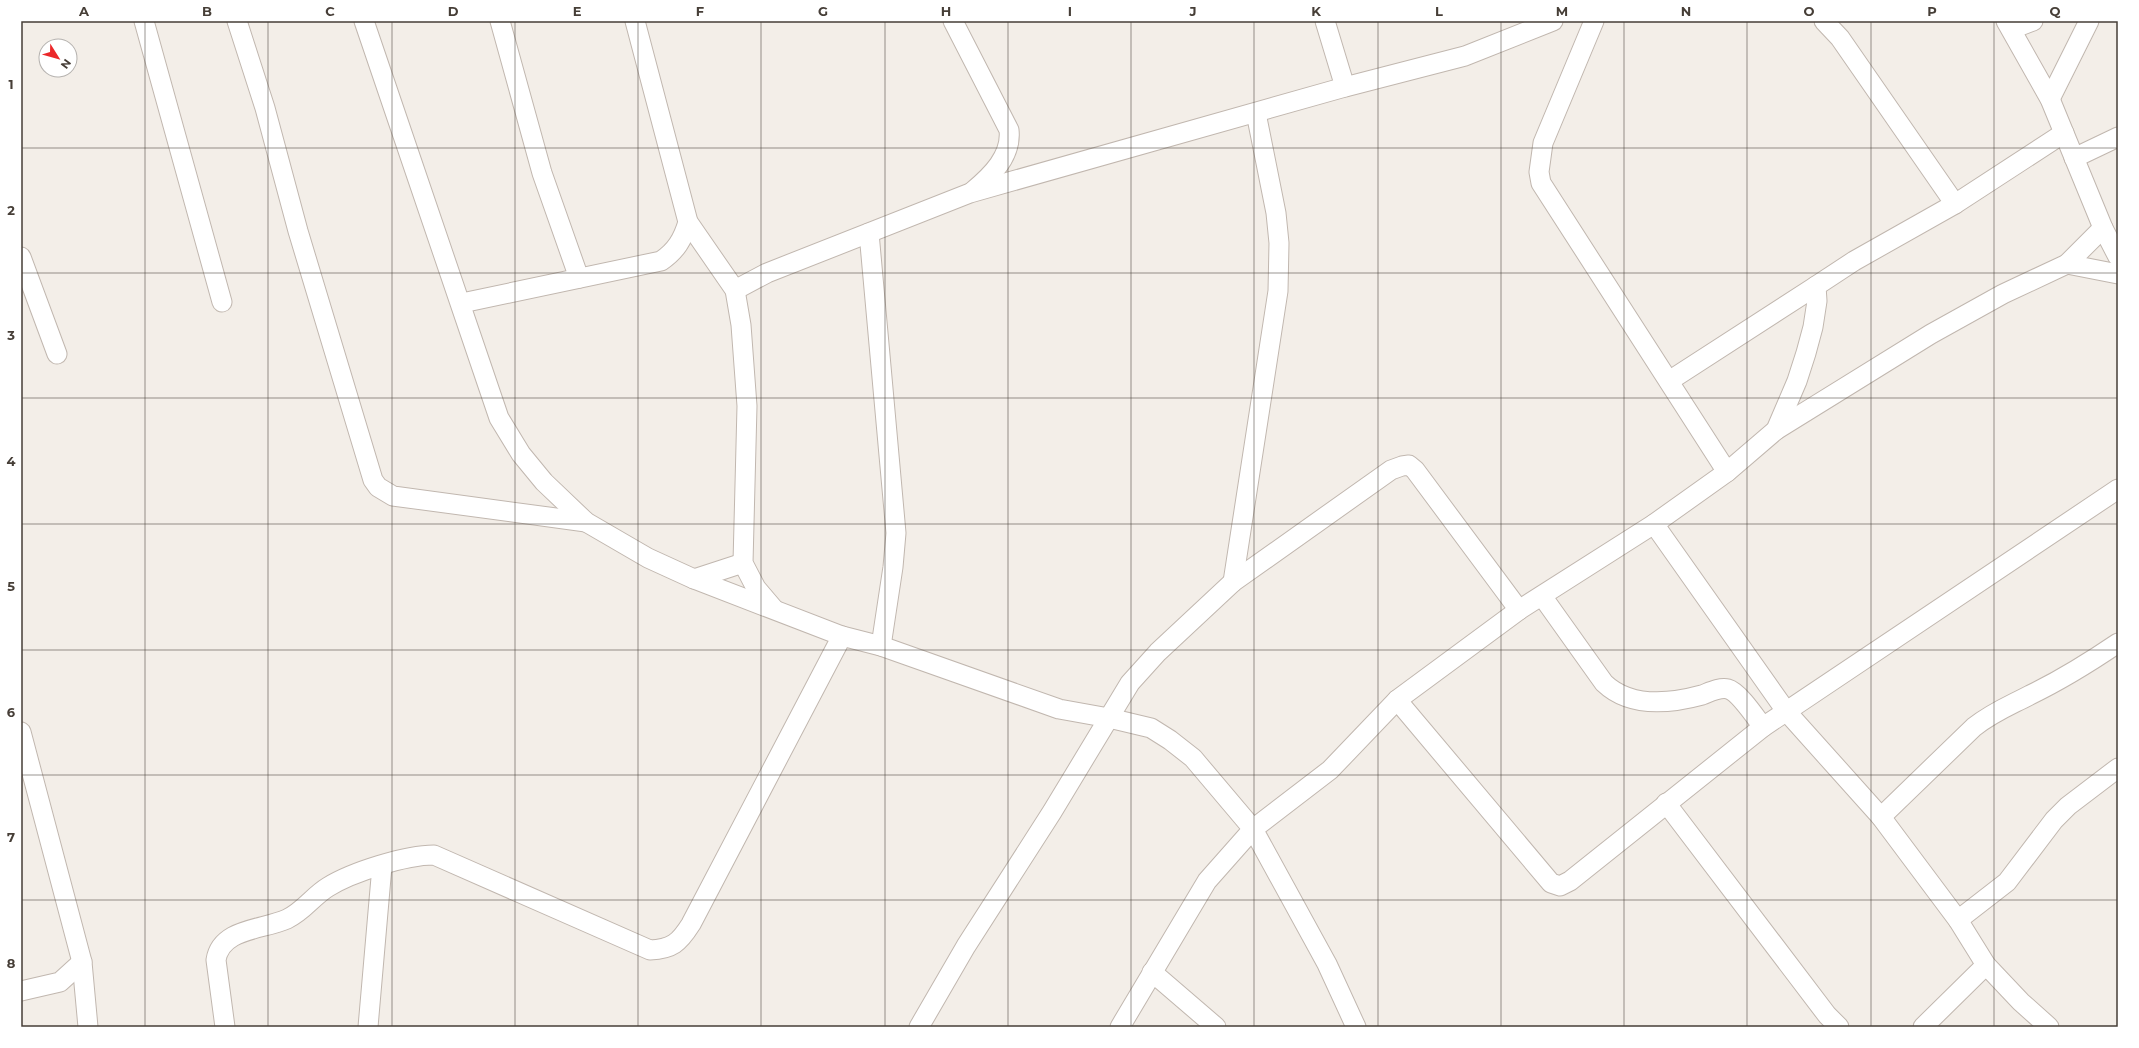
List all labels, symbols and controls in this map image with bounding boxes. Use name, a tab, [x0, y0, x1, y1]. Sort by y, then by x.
text: A	[78, 3, 90, 19]
text: B	[202, 3, 212, 19]
text: C	[325, 3, 335, 19]
text: D	[448, 3, 459, 19]
text: E	[573, 3, 582, 19]
text: F	[696, 3, 704, 19]
text: G	[818, 3, 828, 19]
text: H	[941, 3, 951, 19]
text: I	[1068, 3, 1072, 19]
text: J	[1188, 3, 1197, 19]
text: K	[1311, 3, 1321, 19]
text: L	[1435, 3, 1443, 19]
text: M	[1556, 3, 1568, 19]
text: N	[1681, 3, 1691, 19]
text: O	[1804, 3, 1815, 19]
text: P	[1927, 3, 1937, 19]
text: Q	[2050, 3, 2061, 19]
north arrow	[38, 38, 78, 78]
text: N	[58, 56, 74, 72]
text: 1	[8, 76, 14, 92]
text: 2	[7, 202, 15, 218]
text: 3	[6, 327, 15, 343]
text: 4	[7, 453, 16, 469]
text: 5	[7, 578, 15, 594]
text: 6	[7, 704, 16, 720]
text: 7	[7, 829, 15, 845]
text: 8	[7, 955, 16, 971]

